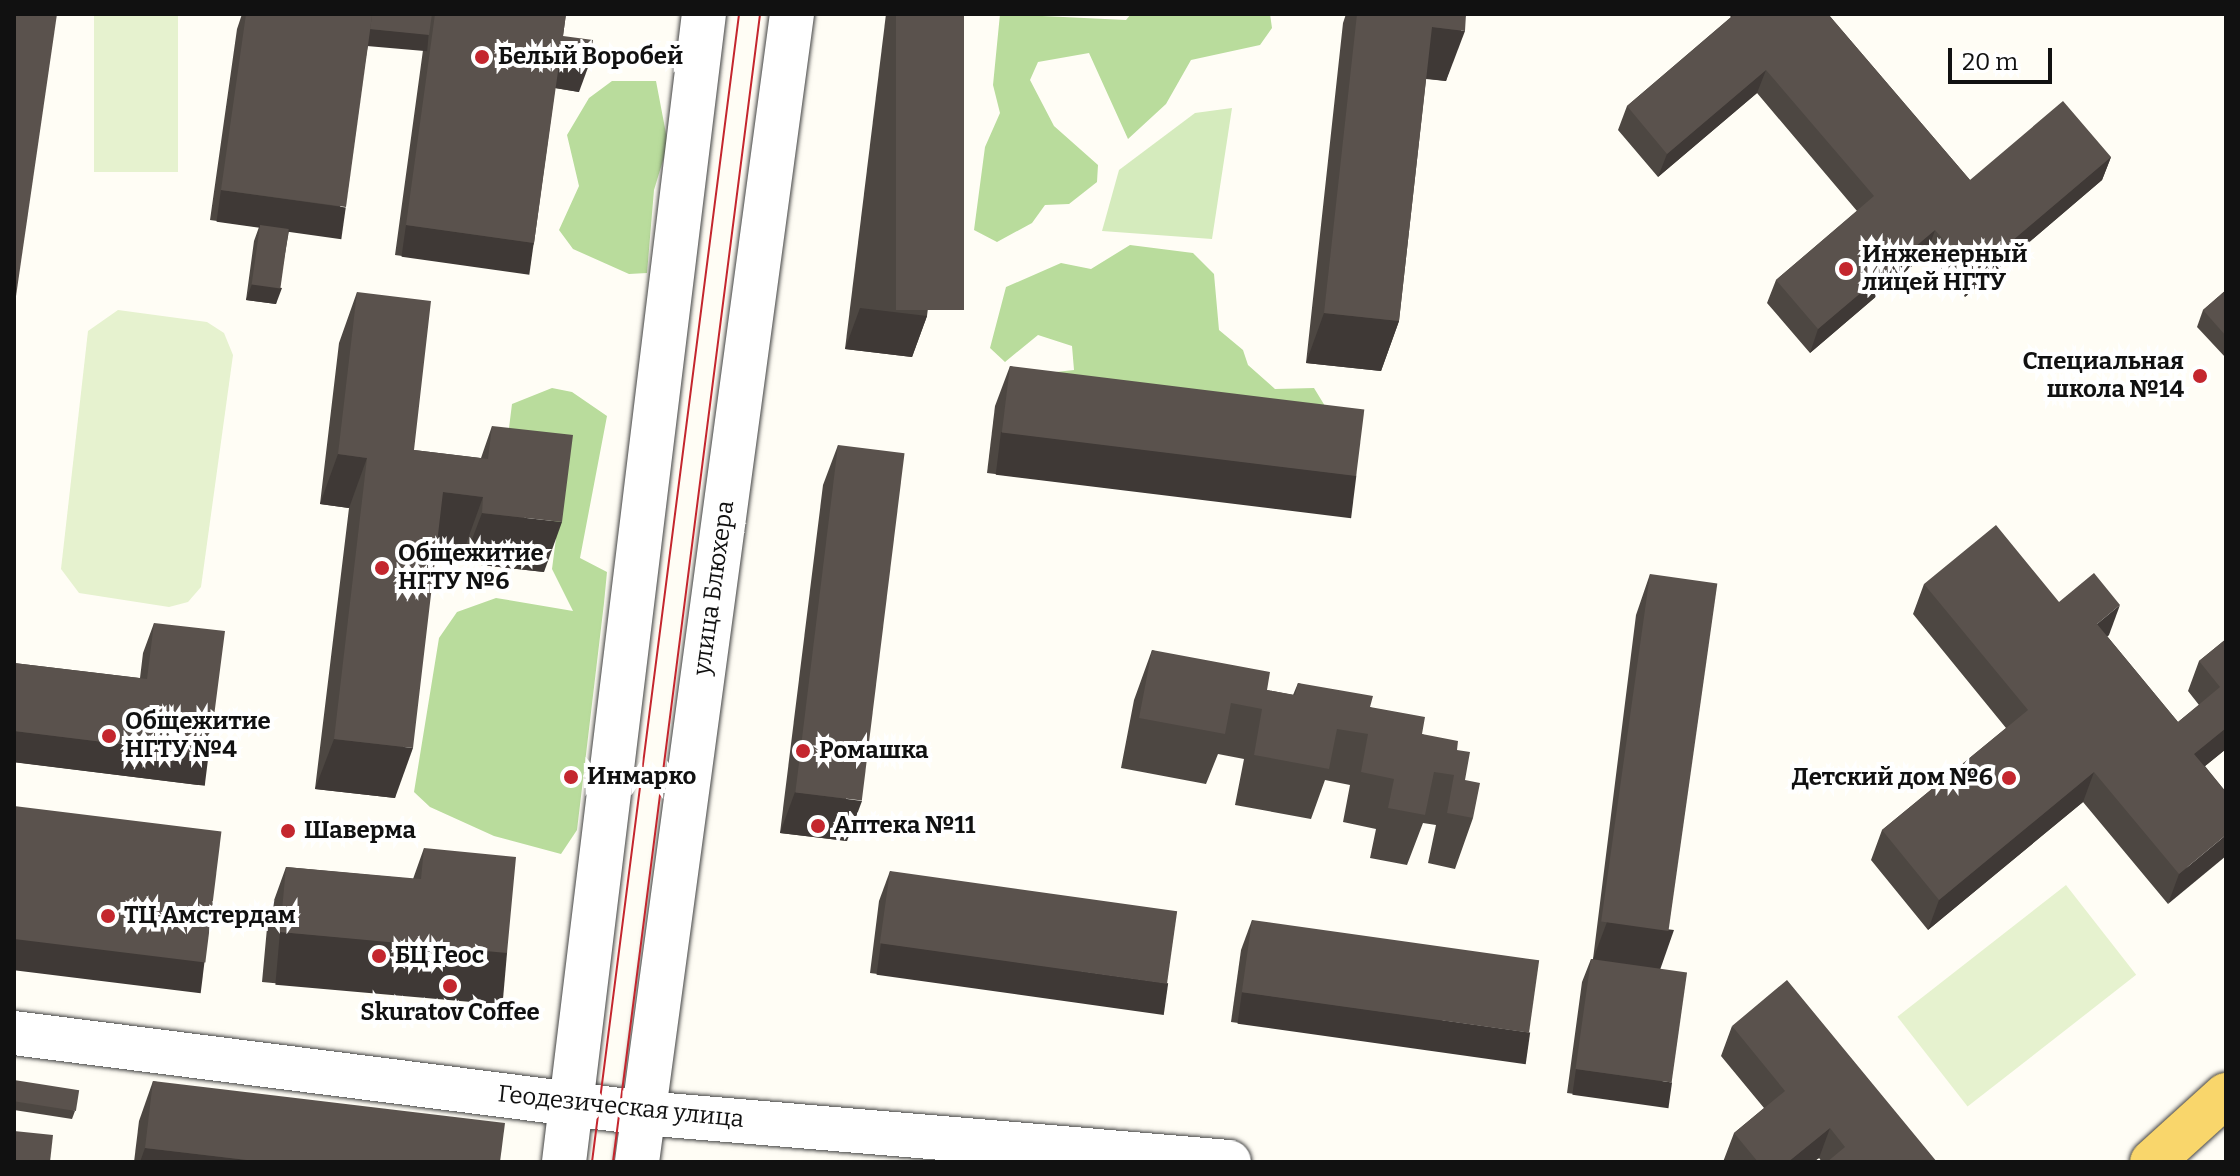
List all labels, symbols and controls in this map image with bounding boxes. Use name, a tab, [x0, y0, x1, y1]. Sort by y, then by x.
scale bar	[1952, 32, 2056, 82]
place label: Белый Воробей	[498, 43, 683, 71]
marker: Белый Воробей	[473, 48, 491, 66]
text: 20 m	[1962, 48, 2018, 76]
place label: Инженерный лицей НГТУ	[1862, 241, 2027, 297]
marker: Инженерный лицей НГТУ	[1837, 260, 1855, 278]
place label: Специальная школа №14	[2022, 348, 2184, 404]
marker: Специальная школа №14	[2191, 367, 2209, 385]
street label: улица Блюхера	[687, 499, 741, 677]
place label: Общежитие НГТУ №6	[398, 540, 544, 596]
marker: Общежитие НГТУ №6	[373, 559, 391, 577]
place label: Общежитие НГТУ №4	[125, 708, 271, 764]
marker: Общежитие НГТУ №4	[100, 727, 118, 745]
place label: Ромашка	[819, 737, 929, 765]
marker: Ромашка	[794, 742, 812, 760]
place label: Инмарко	[587, 763, 696, 791]
place label: Детский дом №6	[1792, 764, 1993, 792]
marker: Инмарко	[562, 768, 580, 786]
marker: Детский дом №6	[2000, 769, 2018, 787]
place label: Аптека №11	[834, 812, 975, 840]
place label: Шаверма	[304, 817, 416, 845]
marker: Аптека №11	[809, 817, 827, 835]
marker: Шаверма	[279, 822, 297, 840]
place label: ТЦ Амстердам	[124, 902, 296, 930]
marker: ТЦ Амстердам	[99, 907, 117, 925]
place label: БЦ Геос	[395, 942, 484, 970]
marker: БЦ Геос	[370, 947, 388, 965]
marker: Skuratov Coffee	[441, 977, 459, 995]
place label: Skuratov Coffee	[360, 999, 540, 1027]
street label: Геодезическая улица	[497, 1080, 745, 1134]

